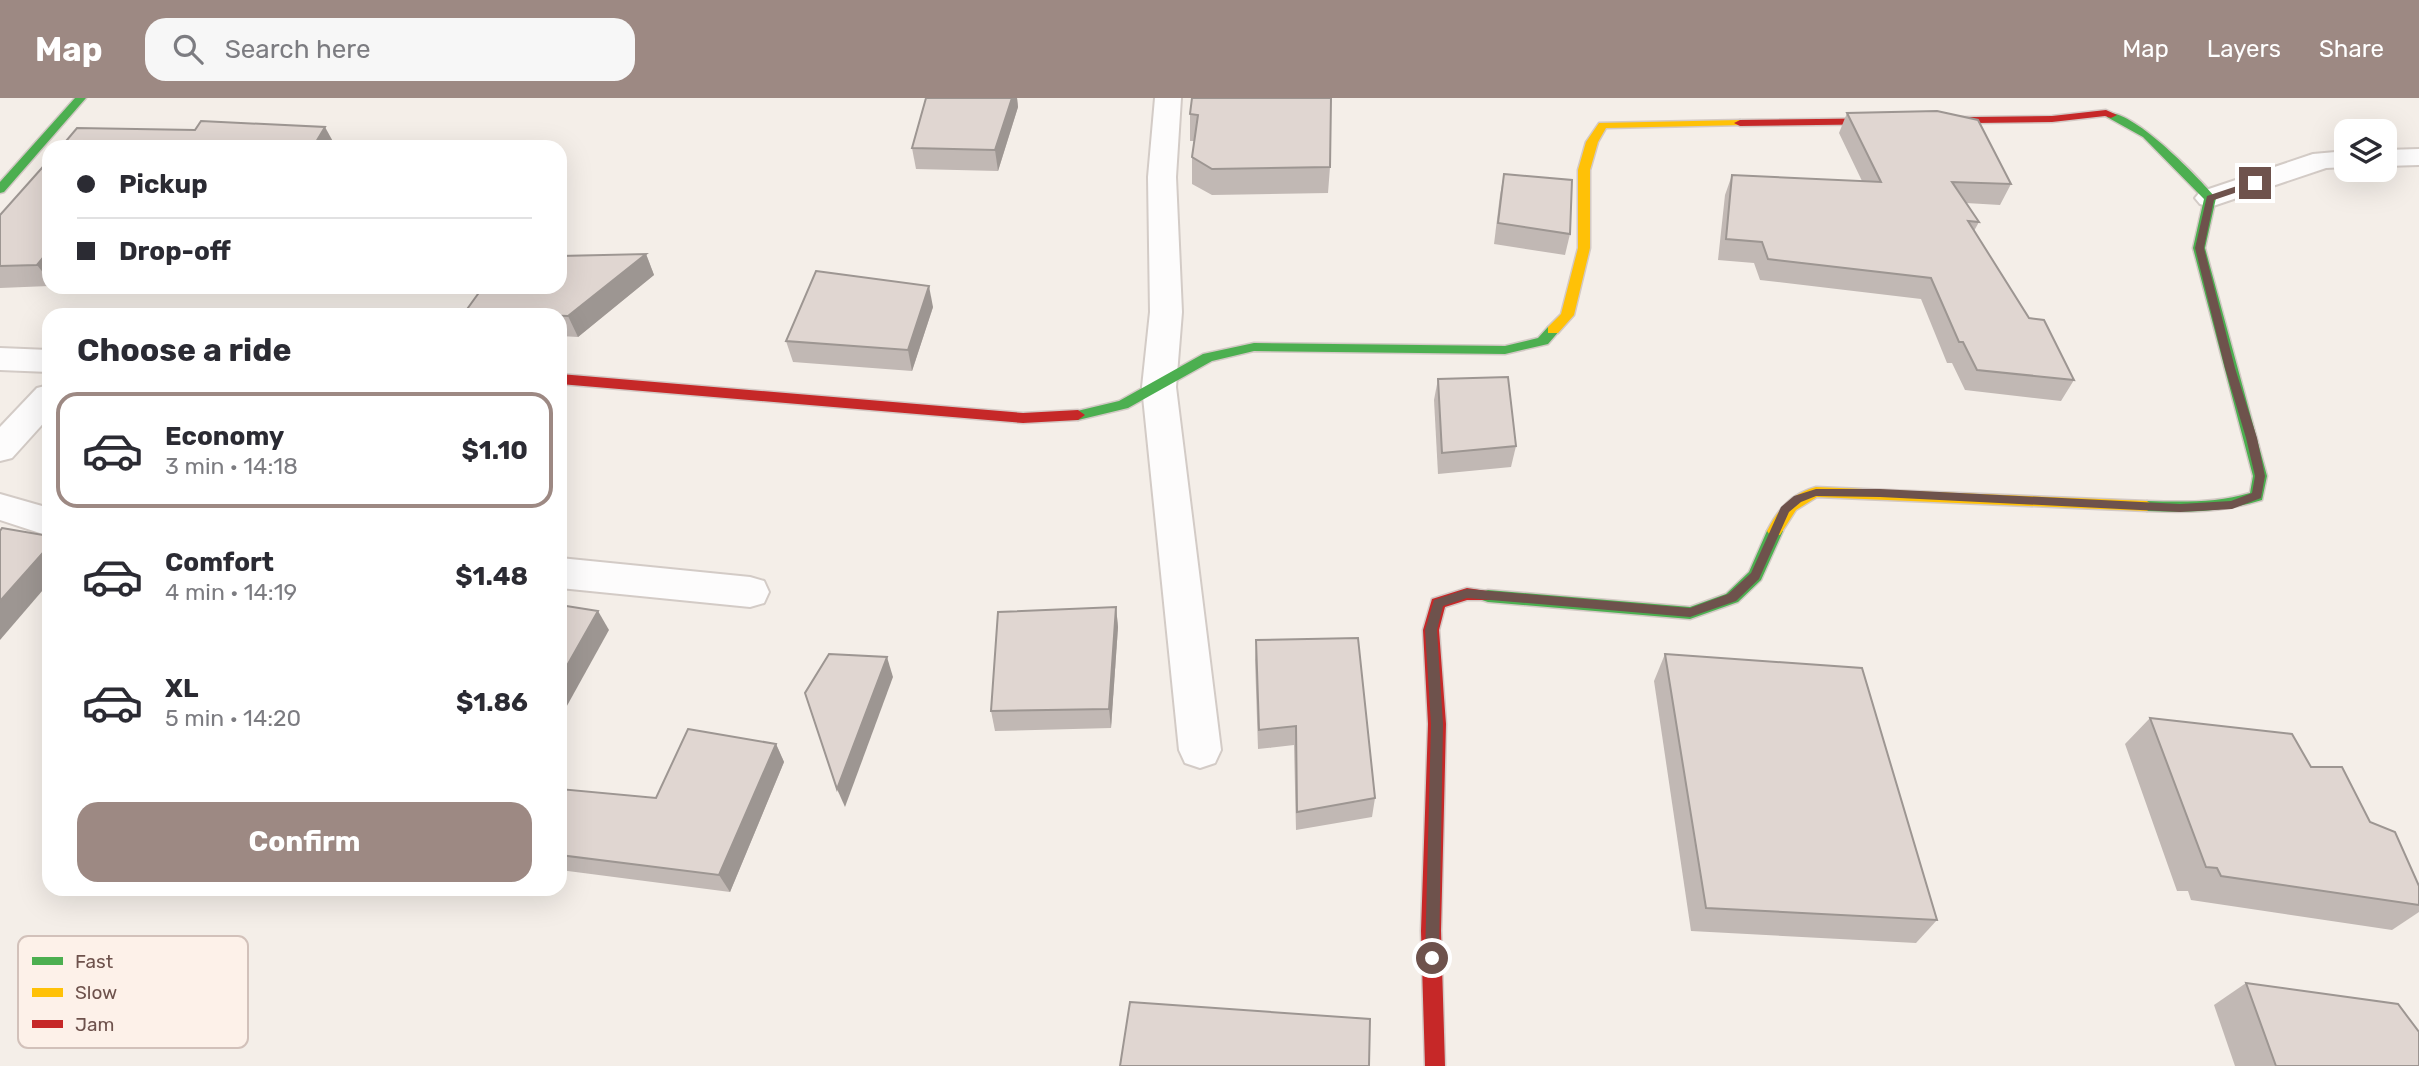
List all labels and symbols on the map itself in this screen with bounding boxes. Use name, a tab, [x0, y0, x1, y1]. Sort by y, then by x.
route end	[2239, 167, 2271, 199]
legend	[18, 936, 248, 1048]
route start	[1416, 942, 1448, 974]
text: Fast	[75, 950, 114, 973]
text: Slow	[75, 981, 117, 1004]
text: Jam	[75, 1013, 114, 1036]

